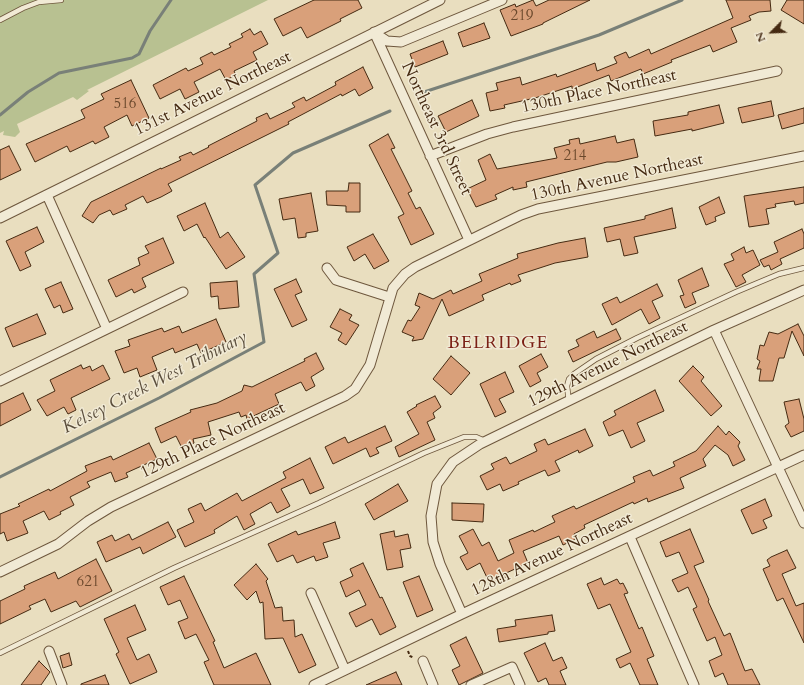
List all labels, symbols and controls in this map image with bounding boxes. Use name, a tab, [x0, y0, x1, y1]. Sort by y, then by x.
house number: 219	[510, 8, 534, 26]
north arrow	[752, 12, 792, 52]
text: N	[752, 30, 769, 45]
street label: 131st Avenue Northeast	[131, 47, 295, 141]
street label: Northeast 3rd Street	[396, 59, 476, 199]
street label: 130th Place Northeast	[520, 66, 678, 118]
house number: 516	[113, 96, 137, 114]
house number: 214	[563, 148, 587, 166]
street label: 130th Avenue Northeast	[529, 150, 705, 206]
street label: 129th Avenue Northeast	[525, 317, 691, 413]
water label: Kelsey Creek West Tributary	[59, 327, 251, 439]
district label: BELRIDGE	[448, 333, 548, 355]
street label: 129th Place Northeast	[137, 398, 289, 484]
street label: 128th Avenue Northeast	[468, 509, 636, 601]
house number: 621	[76, 574, 100, 592]

